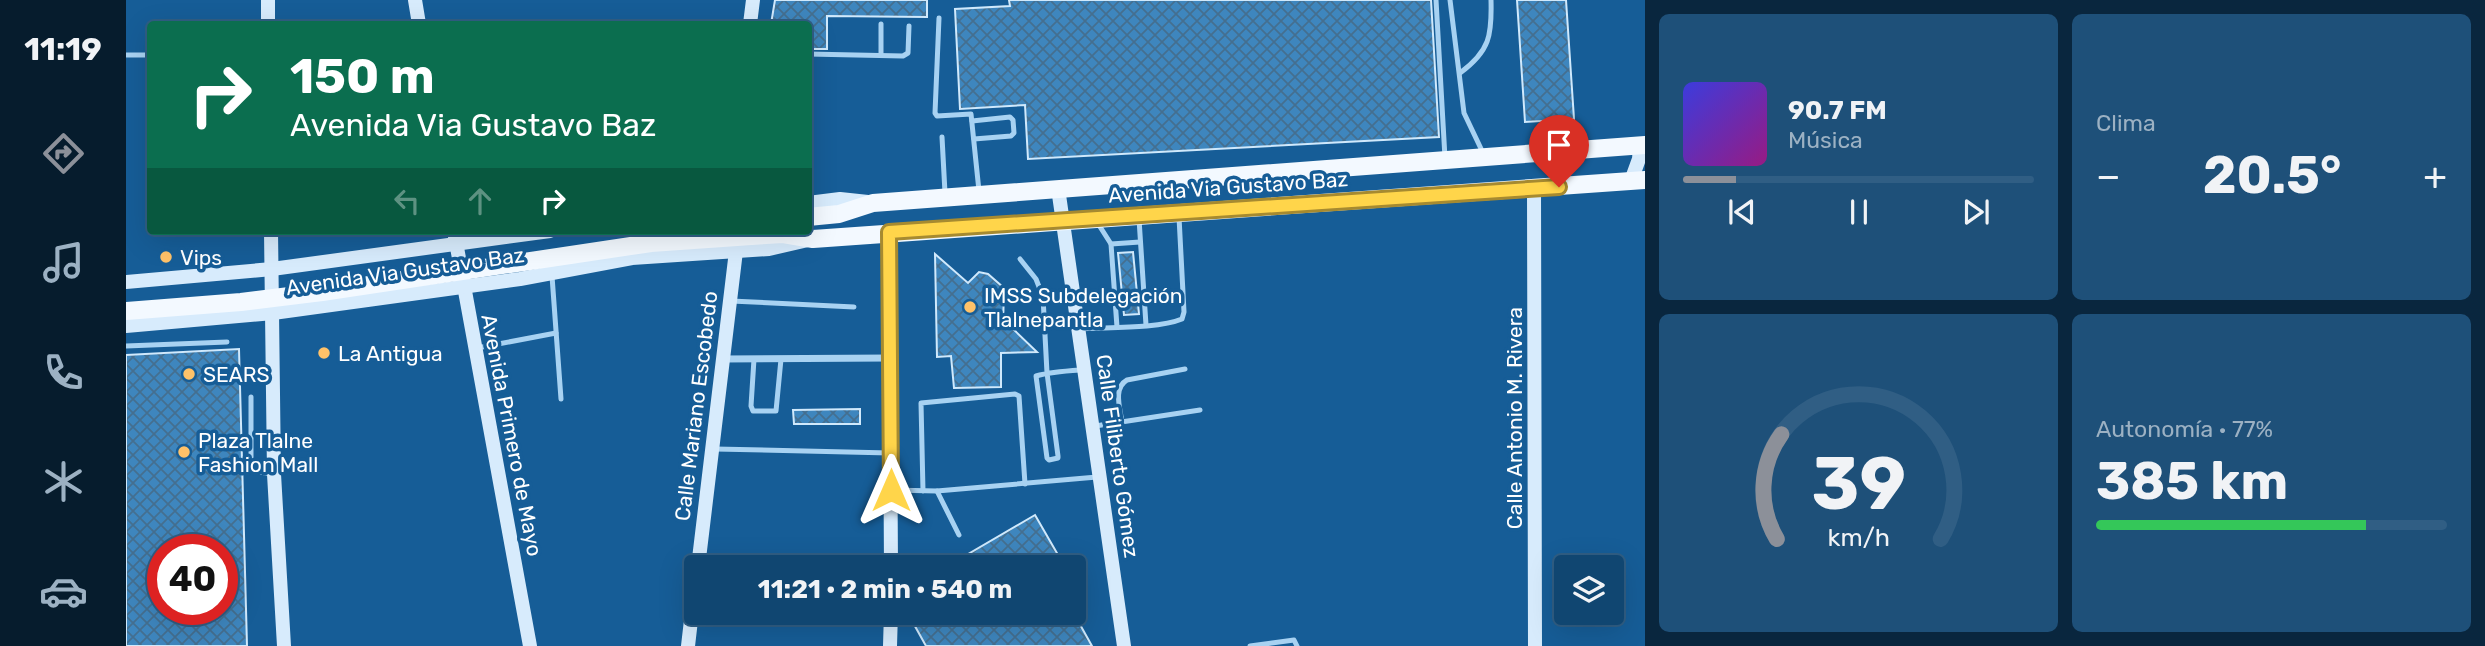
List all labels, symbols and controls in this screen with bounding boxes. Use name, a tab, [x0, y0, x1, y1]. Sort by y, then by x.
text: 11:19	[24, 30, 102, 68]
text: 150 m	[290, 47, 435, 105]
icon: right	[175, 49, 266, 140]
text: 90.7 FM	[1788, 95, 1887, 126]
text: Avenida Via Gustavo Baz	[290, 106, 656, 144]
text: Clima	[2096, 109, 2156, 137]
pin	[1529, 115, 1589, 187]
icon: arrive	[1540, 126, 1578, 164]
text: Música	[1788, 126, 1863, 154]
icon: directions	[39, 129, 88, 178]
text: 20.5°	[2203, 144, 2341, 206]
text: −	[2096, 153, 2121, 199]
text: +	[2423, 153, 2447, 199]
street label: Avenida Via Gustavo Baz	[1107, 166, 1349, 208]
icon: left	[388, 182, 426, 220]
icon: ahead	[461, 182, 499, 220]
icon: right	[534, 182, 572, 220]
icon: previous	[1723, 193, 1761, 231]
icon: pause	[1840, 193, 1878, 231]
icon: next	[1957, 193, 1995, 231]
icon: music	[39, 238, 88, 287]
street label: Avenida Via Gustavo Baz	[284, 242, 526, 300]
place label: Vips	[180, 245, 222, 270]
marker: Vips	[158, 249, 174, 265]
place label: IMSS Subdelegación Tlalnepantla	[984, 283, 1183, 332]
street label: Calle Mariano Escobedo	[669, 290, 723, 522]
marker: IMSS Subdelegación Tlalnepantla	[962, 299, 978, 315]
street label: Calle Antonio M. Rivera	[1502, 307, 1527, 529]
street label: Avenida Primero de Mayo	[476, 312, 548, 558]
place label: La Antigua	[338, 341, 443, 366]
marker: La Antigua	[316, 345, 332, 361]
icon: phone	[39, 348, 88, 397]
street label: Calle Filiberto Gómez	[1091, 353, 1145, 559]
place label: SEARS	[203, 362, 270, 387]
marker: SEARS	[181, 366, 197, 382]
text: Autonomía · 77%	[2096, 415, 2273, 443]
place label: Plaza Tlalne Fashion Mall	[198, 428, 318, 477]
text: 39	[1811, 441, 1906, 527]
marker: Plaza Tlalne Fashion Mall	[176, 444, 192, 460]
text: 385 km	[2096, 450, 2288, 512]
position arrow	[854, 453, 928, 527]
icon: climate	[39, 457, 88, 506]
text: km/h	[1827, 523, 1890, 552]
speed limit sign: 40	[147, 534, 238, 625]
map controls	[1554, 555, 1624, 625]
button: layers	[1554, 555, 1624, 625]
icon: car	[39, 567, 88, 616]
text: 11:21 · 2 min · 540 m	[758, 574, 1012, 605]

